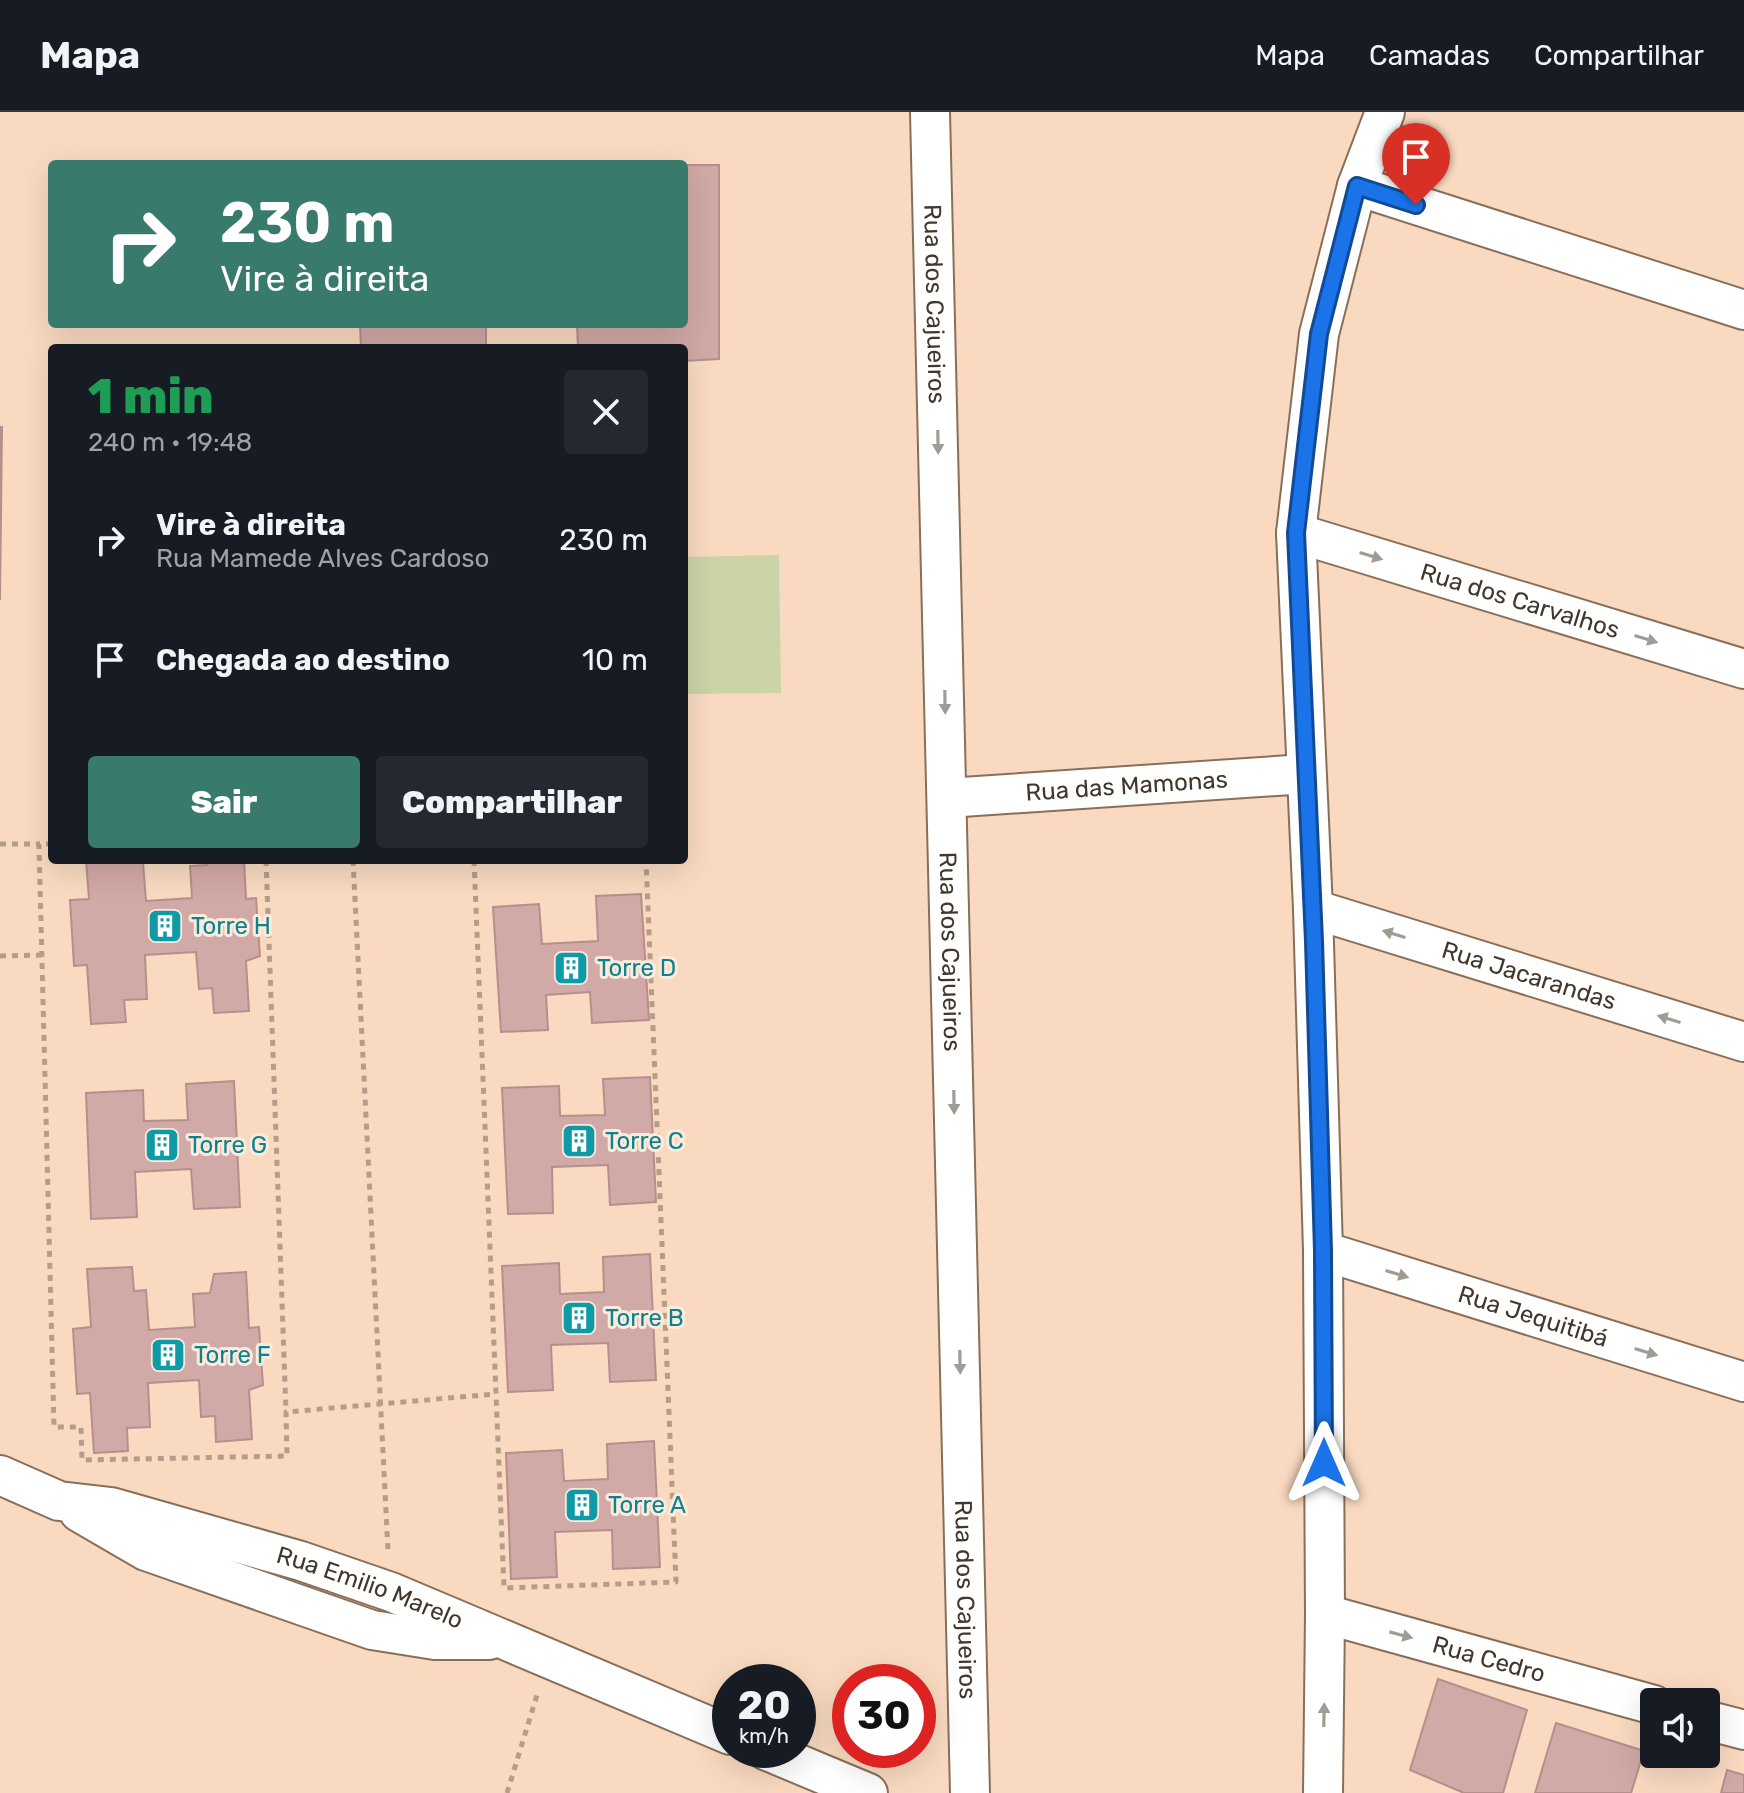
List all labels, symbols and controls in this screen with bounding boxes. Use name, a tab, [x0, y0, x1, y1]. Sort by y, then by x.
text: Mapa	[40, 32, 140, 78]
text: Mapa	[1255, 39, 1325, 72]
text: Camadas	[1369, 39, 1490, 72]
text: Compartilhar	[1534, 39, 1704, 72]
pin	[1382, 123, 1450, 205]
icon: arrive	[1394, 135, 1438, 179]
text: 230 m	[220, 190, 395, 256]
icon: right	[88, 192, 192, 296]
street label: Rua dos Cajueiros	[918, 204, 951, 404]
text: Vire à direita	[220, 257, 429, 300]
text: 1 min	[88, 368, 214, 425]
button: close	[564, 370, 648, 454]
text: 240 m · 19:48	[88, 427, 252, 458]
one-way arrow	[932, 430, 945, 455]
text: Vire à direita	[156, 507, 346, 543]
icon: right	[88, 518, 132, 562]
text: 230 m	[559, 522, 648, 558]
text: Rua Mamede Alves Cardoso	[156, 543, 490, 574]
one-way arrow	[1359, 550, 1383, 563]
street label: Rua dos Carvalhos	[1417, 558, 1623, 644]
one-way arrow	[1635, 634, 1659, 646]
icon: arrive	[88, 638, 132, 682]
text: Chegada ao destino	[156, 642, 450, 678]
text: 10 m	[582, 642, 648, 678]
one-way arrow	[939, 690, 951, 715]
button: Sair	[88, 756, 360, 848]
button: Compartilhar	[376, 756, 648, 848]
street label: Rua das Mamonas	[1025, 765, 1229, 807]
street label: Rua dos Cajueiros	[934, 852, 966, 1052]
building icon: Torre H	[146, 907, 184, 945]
place label: Torre H	[191, 912, 271, 940]
one-way arrow	[1382, 928, 1406, 940]
street label: Rua Jacarandas	[1438, 936, 1619, 1016]
building icon: Torre D	[552, 949, 590, 987]
place label: Torre D	[597, 954, 676, 982]
one-way arrow	[1657, 1012, 1681, 1025]
one-way arrow	[948, 1090, 961, 1115]
building icon: Torre C	[560, 1122, 598, 1160]
building icon: Torre G	[143, 1126, 181, 1164]
place label: Torre C	[605, 1127, 684, 1155]
place label: Torre G	[188, 1131, 267, 1159]
one-way arrow	[1386, 1269, 1410, 1281]
street label: Rua Jequitibá	[1455, 1280, 1611, 1353]
building icon: Torre B	[560, 1299, 598, 1337]
place label: Torre B	[605, 1304, 684, 1332]
building icon: Torre F	[149, 1336, 187, 1374]
place label: Torre F	[194, 1341, 271, 1369]
one-way arrow	[1634, 1346, 1658, 1358]
one-way arrow	[954, 1350, 967, 1375]
position arrow	[1282, 1421, 1366, 1505]
building icon: Torre A	[563, 1486, 601, 1524]
place label: Torre A	[608, 1491, 686, 1519]
street label: Rua dos Cajueiros	[949, 1499, 982, 1700]
street label: Rua Emilio Marelo	[273, 1541, 467, 1635]
one-way arrow	[1389, 1629, 1413, 1642]
street label: Rua Cedro	[1429, 1630, 1548, 1688]
speed limit sign: 30	[832, 1664, 936, 1768]
text: 20	[737, 1682, 791, 1729]
map controls	[1640, 1688, 1720, 1768]
button: sound	[1640, 1688, 1720, 1768]
one-way arrow	[1318, 1702, 1330, 1727]
text: km/h	[739, 1724, 789, 1748]

